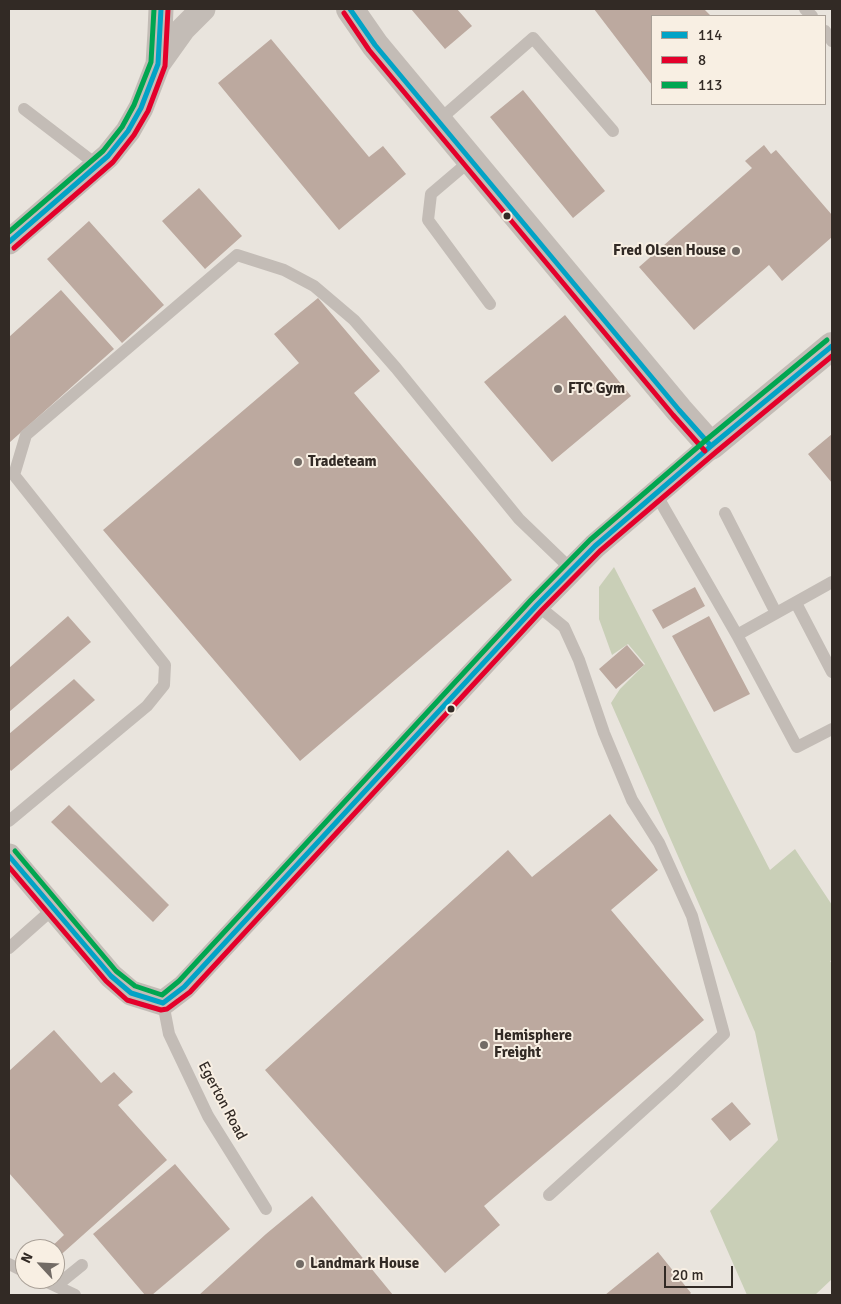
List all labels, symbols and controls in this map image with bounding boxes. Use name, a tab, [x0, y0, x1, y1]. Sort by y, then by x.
legend	[651, 15, 826, 105]
text: 114	[698, 26, 722, 44]
text: 8	[698, 51, 706, 69]
text: 113	[698, 76, 722, 94]
unlabelled marker	[502, 211, 512, 221]
place label: Fred Olsen House	[613, 242, 726, 260]
marker: Fred Olsen House	[730, 245, 742, 257]
place label: FTC Gym	[568, 380, 625, 398]
marker: FTC Gym	[552, 383, 564, 395]
place label: Tradeteam	[308, 453, 377, 471]
marker: Tradeteam	[292, 456, 304, 468]
unlabelled marker	[446, 704, 456, 714]
place label: Hemisphere Freight	[494, 1027, 572, 1062]
marker: Hemisphere Freight	[478, 1039, 490, 1051]
street label: Egerton Road	[194, 1059, 250, 1143]
north arrow	[15, 1239, 65, 1289]
text: N	[17, 1250, 37, 1266]
place label: Landmark House	[310, 1255, 419, 1273]
scale bar	[666, 1256, 735, 1288]
marker: Landmark House	[294, 1258, 306, 1270]
text: 20 m	[672, 1266, 703, 1284]

